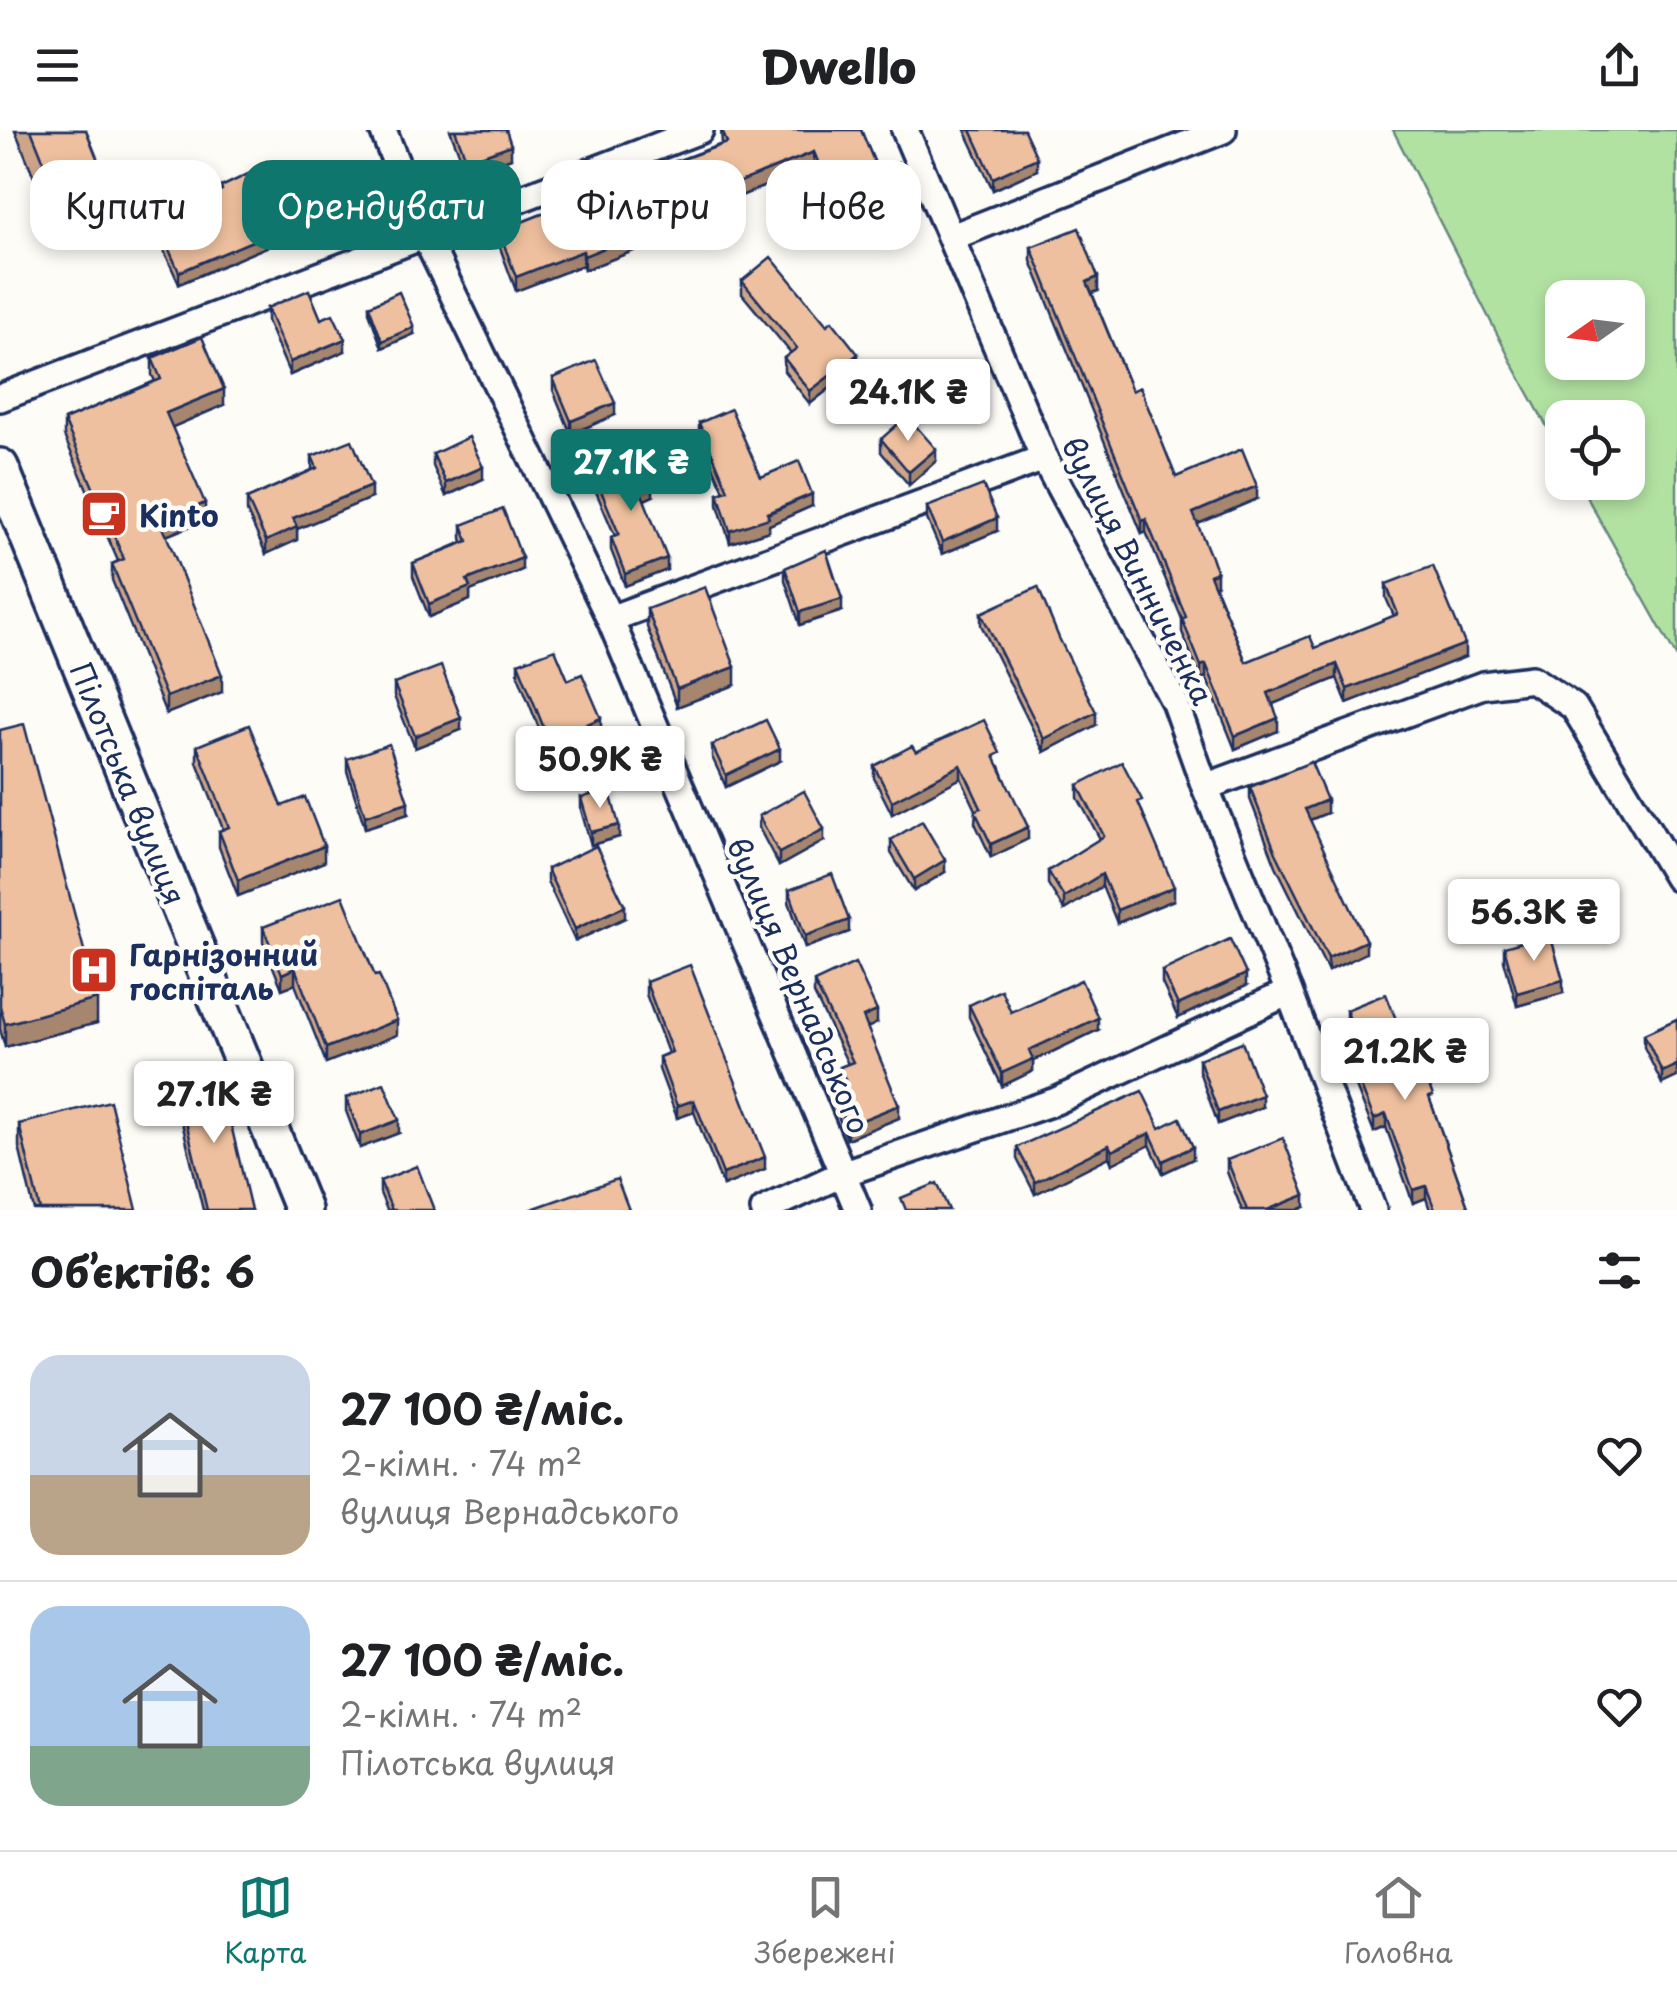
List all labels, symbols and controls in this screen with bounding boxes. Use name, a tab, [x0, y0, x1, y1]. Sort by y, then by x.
text: Dwello	[761, 31, 916, 99]
icon: menu	[30, 38, 85, 93]
icon: share	[1592, 38, 1647, 93]
chip: Купити	[30, 160, 222, 250]
chip: Орендувати	[242, 160, 521, 250]
chip: Фільтри	[541, 160, 746, 250]
chip: Нове	[766, 160, 921, 250]
north arrow	[1545, 280, 1645, 380]
map controls	[1545, 280, 1645, 500]
pin: 24.1K ₴	[816, 359, 1000, 444]
text: 24.1K ₴	[848, 367, 968, 415]
button: locate	[1545, 400, 1645, 500]
street label: вулиця Винниченка	[1052, 428, 1226, 712]
pin: 27.1K ₴	[539, 429, 723, 514]
text: 27.1K ₴	[573, 437, 689, 485]
cafe icon: Kinto	[78, 488, 130, 540]
place label: Kinto	[139, 492, 219, 537]
street label: Пілотська вулиця	[60, 655, 198, 911]
pin: 50.9K ₴	[508, 726, 692, 811]
text: 50.9K ₴	[538, 734, 662, 782]
street label: вулиця Вернадського	[717, 830, 883, 1140]
pin: 56.3K ₴	[1442, 879, 1626, 964]
text: 56.3K ₴	[1470, 887, 1598, 935]
place label: Гарнізонний госпіталь	[129, 931, 318, 1010]
hospital icon: Гарнізонний госпіталь	[68, 944, 120, 996]
pin: 21.2K ₴	[1313, 1018, 1497, 1103]
text: 21.2K ₴	[1343, 1026, 1467, 1074]
pin: 27.1K ₴	[122, 1061, 306, 1146]
text: 27.1K ₴	[156, 1069, 272, 1117]
text: Об’єктів: 6	[30, 1239, 255, 1302]
icon: filters	[1592, 1243, 1647, 1298]
text: 27 100 ₴/міс.	[340, 1376, 624, 1439]
icon: home	[110, 1395, 230, 1515]
icon: heart	[1592, 1428, 1647, 1483]
text: 2-кімн. · 74 m²	[340, 1439, 582, 1487]
text: вулиця Вернадського	[340, 1487, 679, 1535]
text: 27 100 ₴/міс.	[340, 1627, 624, 1690]
icon: home	[110, 1646, 230, 1766]
icon: heart	[1592, 1679, 1647, 1734]
text: 2-кімн. · 74 m²	[340, 1690, 582, 1738]
text: Пілотська вулиця	[340, 1738, 616, 1786]
tab: Карта	[224, 1870, 306, 1973]
tab: Збережені	[755, 1870, 896, 1973]
tab: Головна	[1344, 1870, 1453, 1973]

